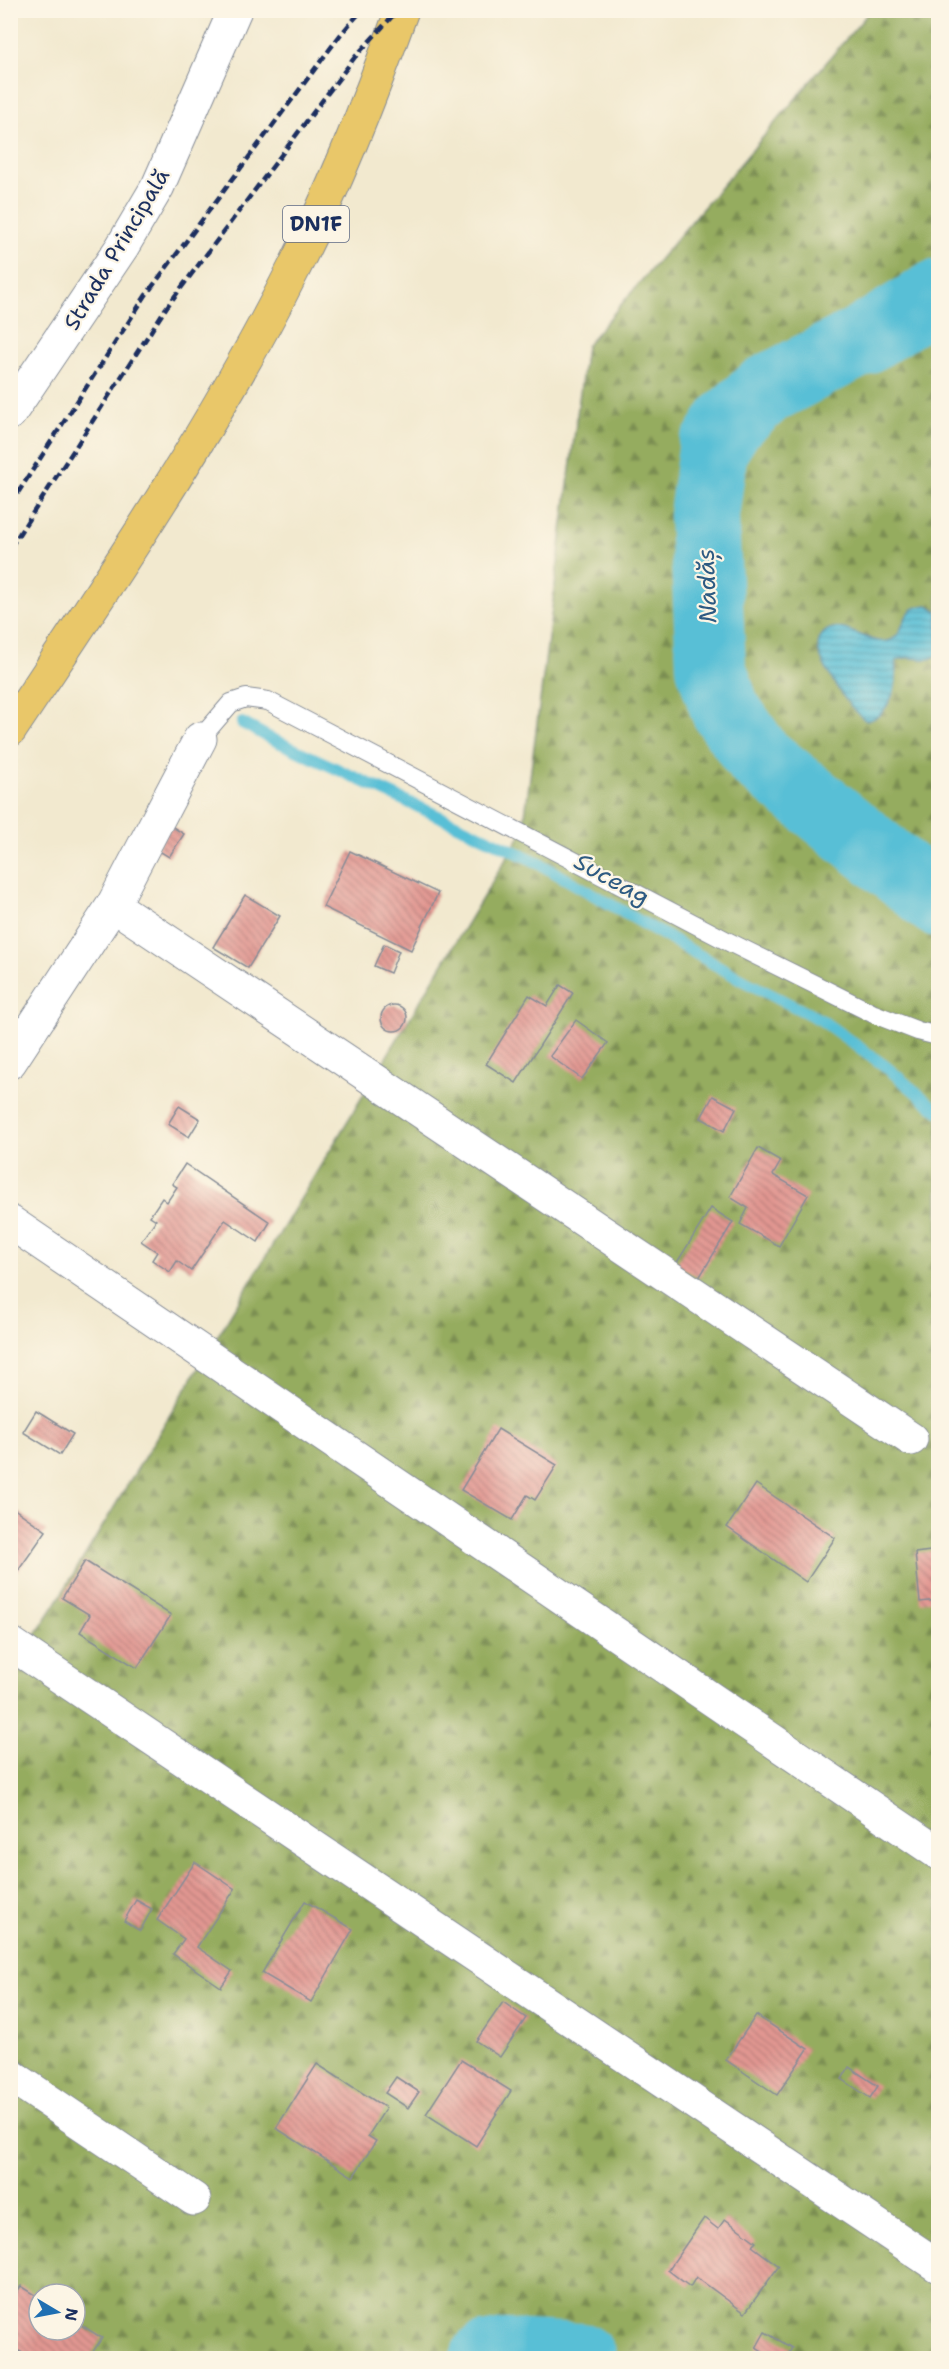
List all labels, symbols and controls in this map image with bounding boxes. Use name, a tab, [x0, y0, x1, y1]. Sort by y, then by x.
street label: Strada Principală	[57, 163, 176, 335]
road number: DN1F	[283, 206, 349, 242]
water label: Nadăș	[690, 548, 724, 624]
water label: Suceag	[569, 845, 655, 913]
north arrow	[27, 2282, 87, 2342]
text: N	[60, 2306, 83, 2323]

